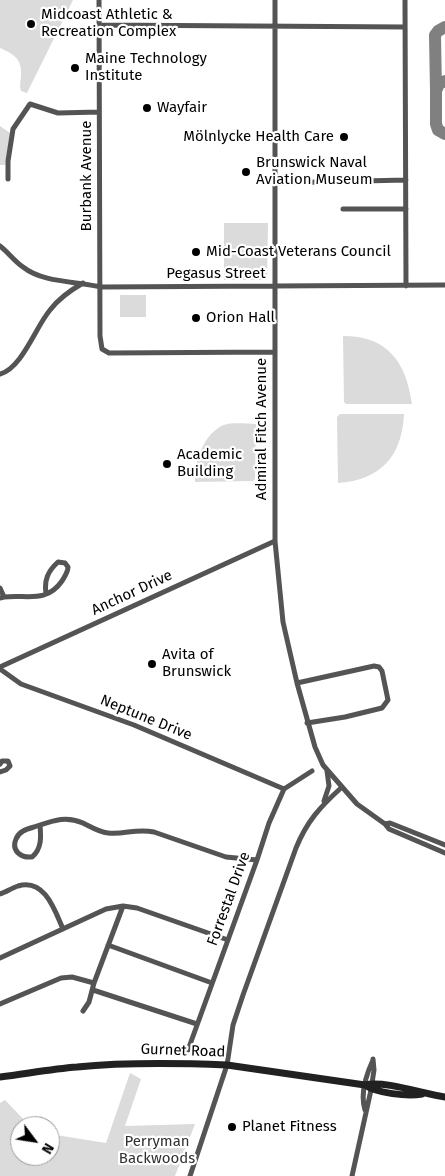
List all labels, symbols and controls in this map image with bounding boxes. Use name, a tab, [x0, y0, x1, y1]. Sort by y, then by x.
place label: Midcoast Athletic & Recreation Complex	[41, 6, 176, 41]
marker: Midcoast Athletic & Recreation Complex	[25, 18, 37, 30]
place label: Maine Technology Institute	[85, 50, 207, 85]
marker: Maine Technology Institute	[69, 62, 81, 74]
place label: Wayfair	[157, 99, 207, 117]
marker: Wayfair	[141, 102, 153, 114]
street label: Burbank Avenue	[78, 121, 96, 231]
place label: Mölnlycke Health Care	[183, 128, 334, 146]
marker: Mölnlycke Health Care	[338, 131, 350, 143]
place label: Brunswick Naval Aviation Museum	[256, 154, 373, 189]
marker: Brunswick Naval Aviation Museum	[240, 166, 252, 178]
place label: Mid-Coast Veterans Council	[206, 243, 391, 261]
marker: Mid-Coast Veterans Council	[190, 246, 202, 258]
street label: Pegasus Street	[166, 265, 266, 283]
place label: Orion Hall	[206, 309, 275, 327]
marker: Orion Hall	[190, 312, 202, 324]
street label: Admiral Fitch Avenue	[253, 358, 271, 500]
place label: Academic Building	[177, 446, 242, 481]
marker: Academic Building	[161, 458, 173, 470]
street label: Anchor Drive	[89, 566, 175, 620]
place label: Avita of Brunswick	[162, 646, 231, 681]
marker: Avita of Brunswick	[146, 658, 158, 670]
street label: Neptune Drive	[97, 691, 195, 745]
street label: Forrestal Drive	[204, 850, 254, 948]
street label: Gurnet Road	[140, 1041, 226, 1061]
north arrow	[10, 1116, 60, 1166]
place label: Planet Fitness	[242, 1118, 337, 1136]
marker: Planet Fitness	[226, 1121, 238, 1133]
park label: Perryman Backwoods	[119, 1133, 195, 1168]
text: N	[38, 1140, 57, 1157]

